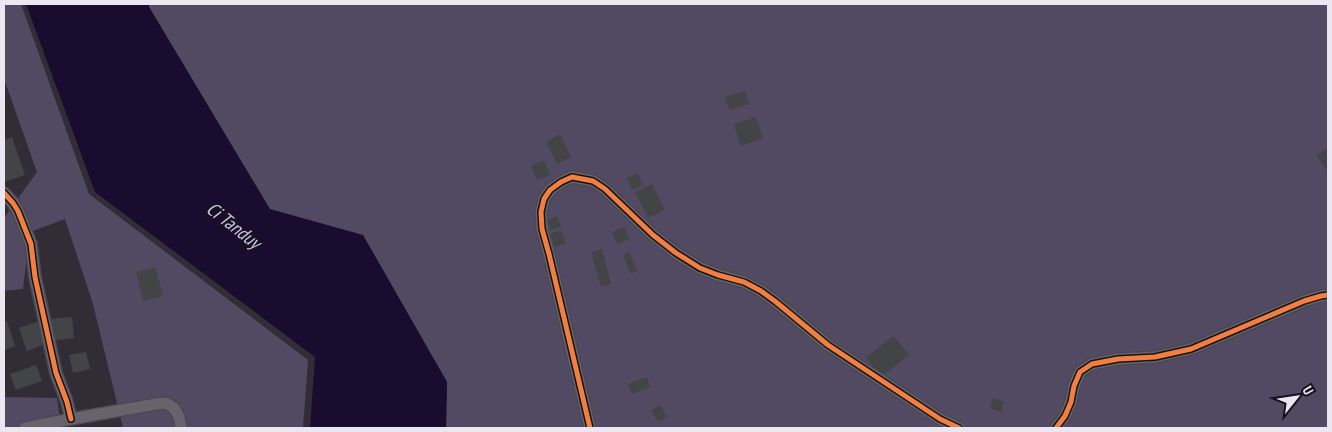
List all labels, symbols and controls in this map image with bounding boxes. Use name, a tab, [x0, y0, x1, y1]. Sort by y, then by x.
water label: Ci Tanduy	[202, 196, 268, 256]
north arrow	[1272, 372, 1322, 422]
text: U	[1299, 383, 1318, 398]

